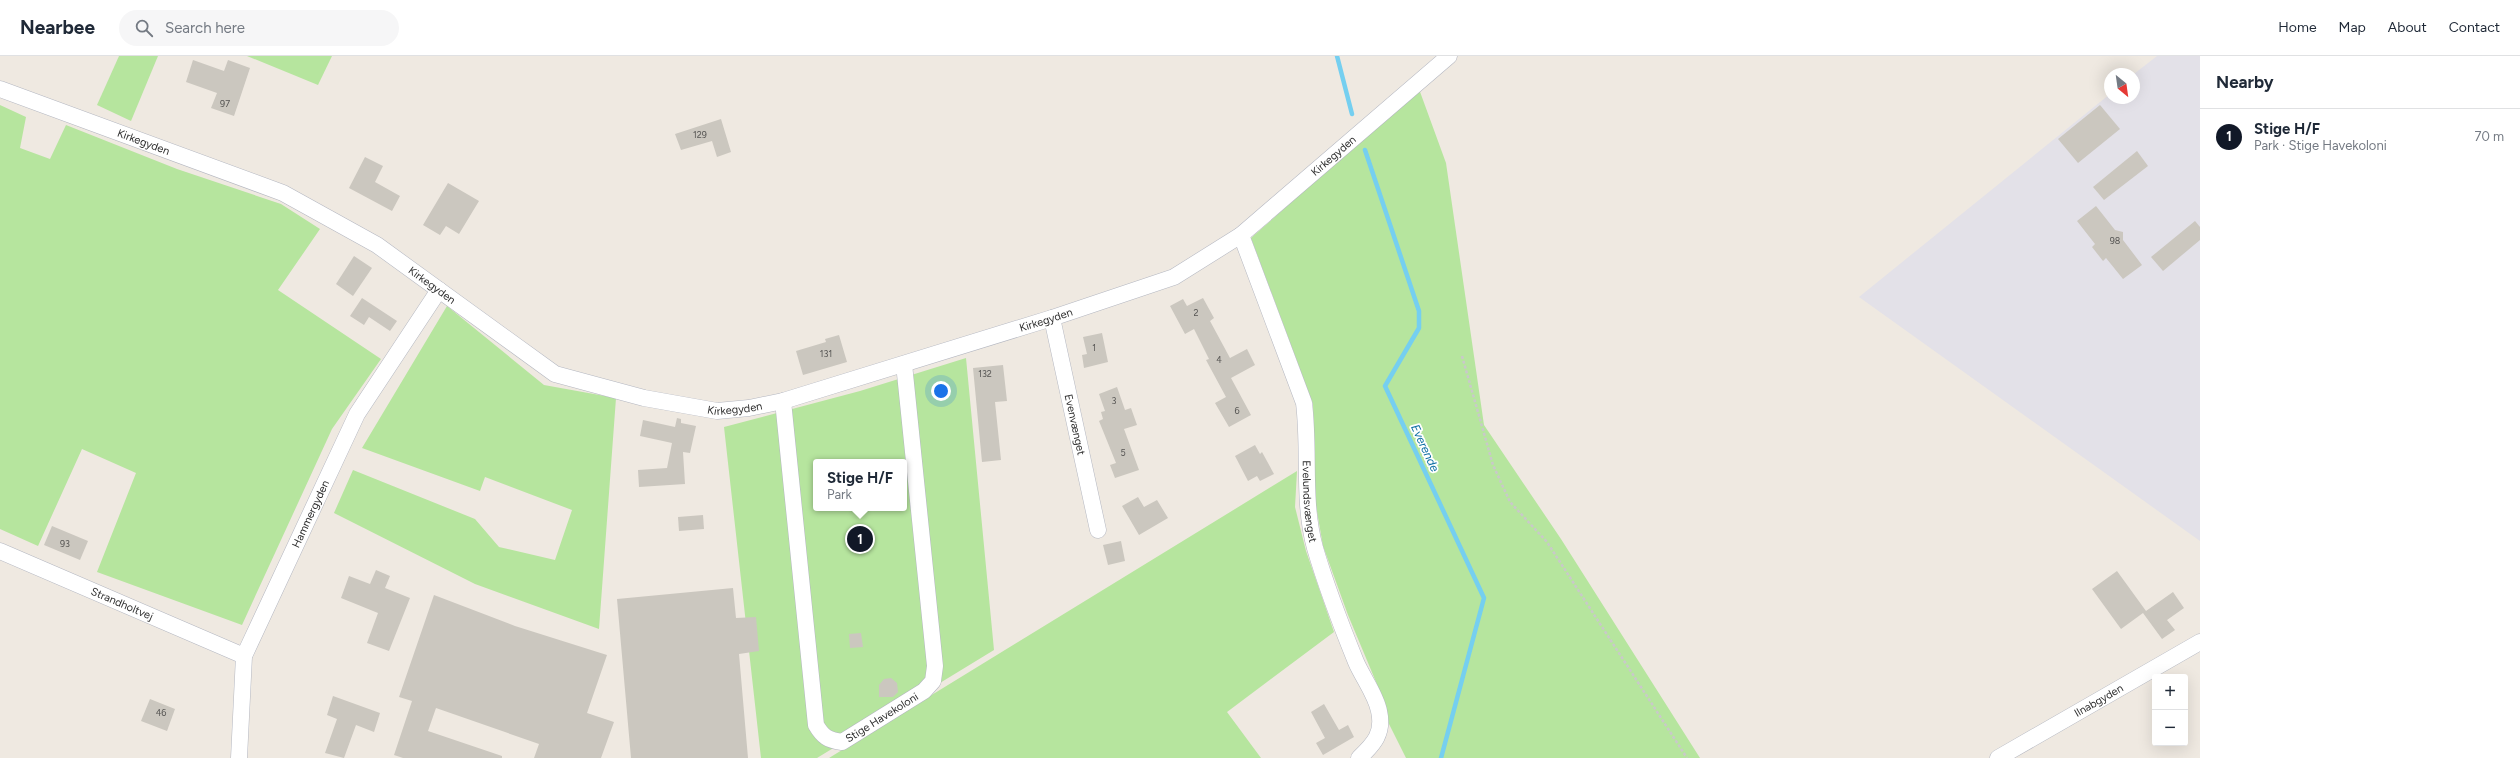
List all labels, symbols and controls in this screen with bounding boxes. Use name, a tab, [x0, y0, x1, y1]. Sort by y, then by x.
search box	[119, 10, 399, 46]
text: Nearbee	[20, 16, 95, 39]
icon: search	[133, 17, 155, 39]
text: Search here	[165, 19, 245, 37]
text: Home	[2278, 19, 2317, 36]
text: Map	[2339, 19, 2366, 36]
text: About	[2388, 19, 2427, 36]
text: Contact	[2449, 19, 2500, 36]
north arrow	[2104, 68, 2140, 104]
text: Nearby	[2216, 72, 2274, 92]
house number: 97	[220, 98, 230, 109]
text: Stige H/F	[2254, 120, 2320, 138]
street label: Kirkegyden	[115, 127, 171, 158]
house number: 129	[693, 129, 707, 140]
text: 1	[2226, 129, 2232, 144]
text: 70 m	[2474, 129, 2504, 144]
street label: Kirkegyden	[1309, 133, 1359, 179]
text: Park · Stige Havekoloni	[2254, 138, 2387, 153]
house number: 98	[2110, 235, 2121, 246]
street label: Kirkegyden	[406, 264, 458, 307]
street label: Kirkegyden	[1018, 306, 1074, 335]
house number: 2	[1193, 307, 1199, 318]
house number: 1	[1092, 342, 1096, 353]
house number: 131	[820, 348, 832, 359]
house number: 4	[1216, 354, 1222, 365]
house number: 132	[978, 368, 992, 379]
your location	[931, 381, 951, 401]
street label: Evenvænget	[1062, 393, 1088, 456]
house number: 3	[1112, 395, 1117, 406]
street label: Kirkegyden	[706, 399, 763, 418]
house number: 6	[1234, 405, 1240, 416]
water label: Everende	[1408, 422, 1442, 474]
house number: 5	[1120, 447, 1126, 458]
popup	[813, 459, 907, 511]
street label: Evelundsvænget	[1300, 460, 1319, 544]
text: Stige H/F	[827, 469, 893, 487]
street label: Hammergyden	[289, 478, 332, 550]
text: Park	[827, 487, 852, 502]
pin: 1	[847, 524, 873, 554]
house number: 93	[60, 538, 70, 549]
street label: Strandholtvej	[89, 585, 155, 623]
map controls	[2152, 674, 2188, 746]
button: +	[2152, 674, 2188, 710]
street label: Ilnabgyden	[2072, 681, 2126, 720]
street label: Stige Havekoloni	[843, 690, 921, 745]
house number: 46	[156, 707, 166, 718]
button: −	[2152, 710, 2188, 746]

